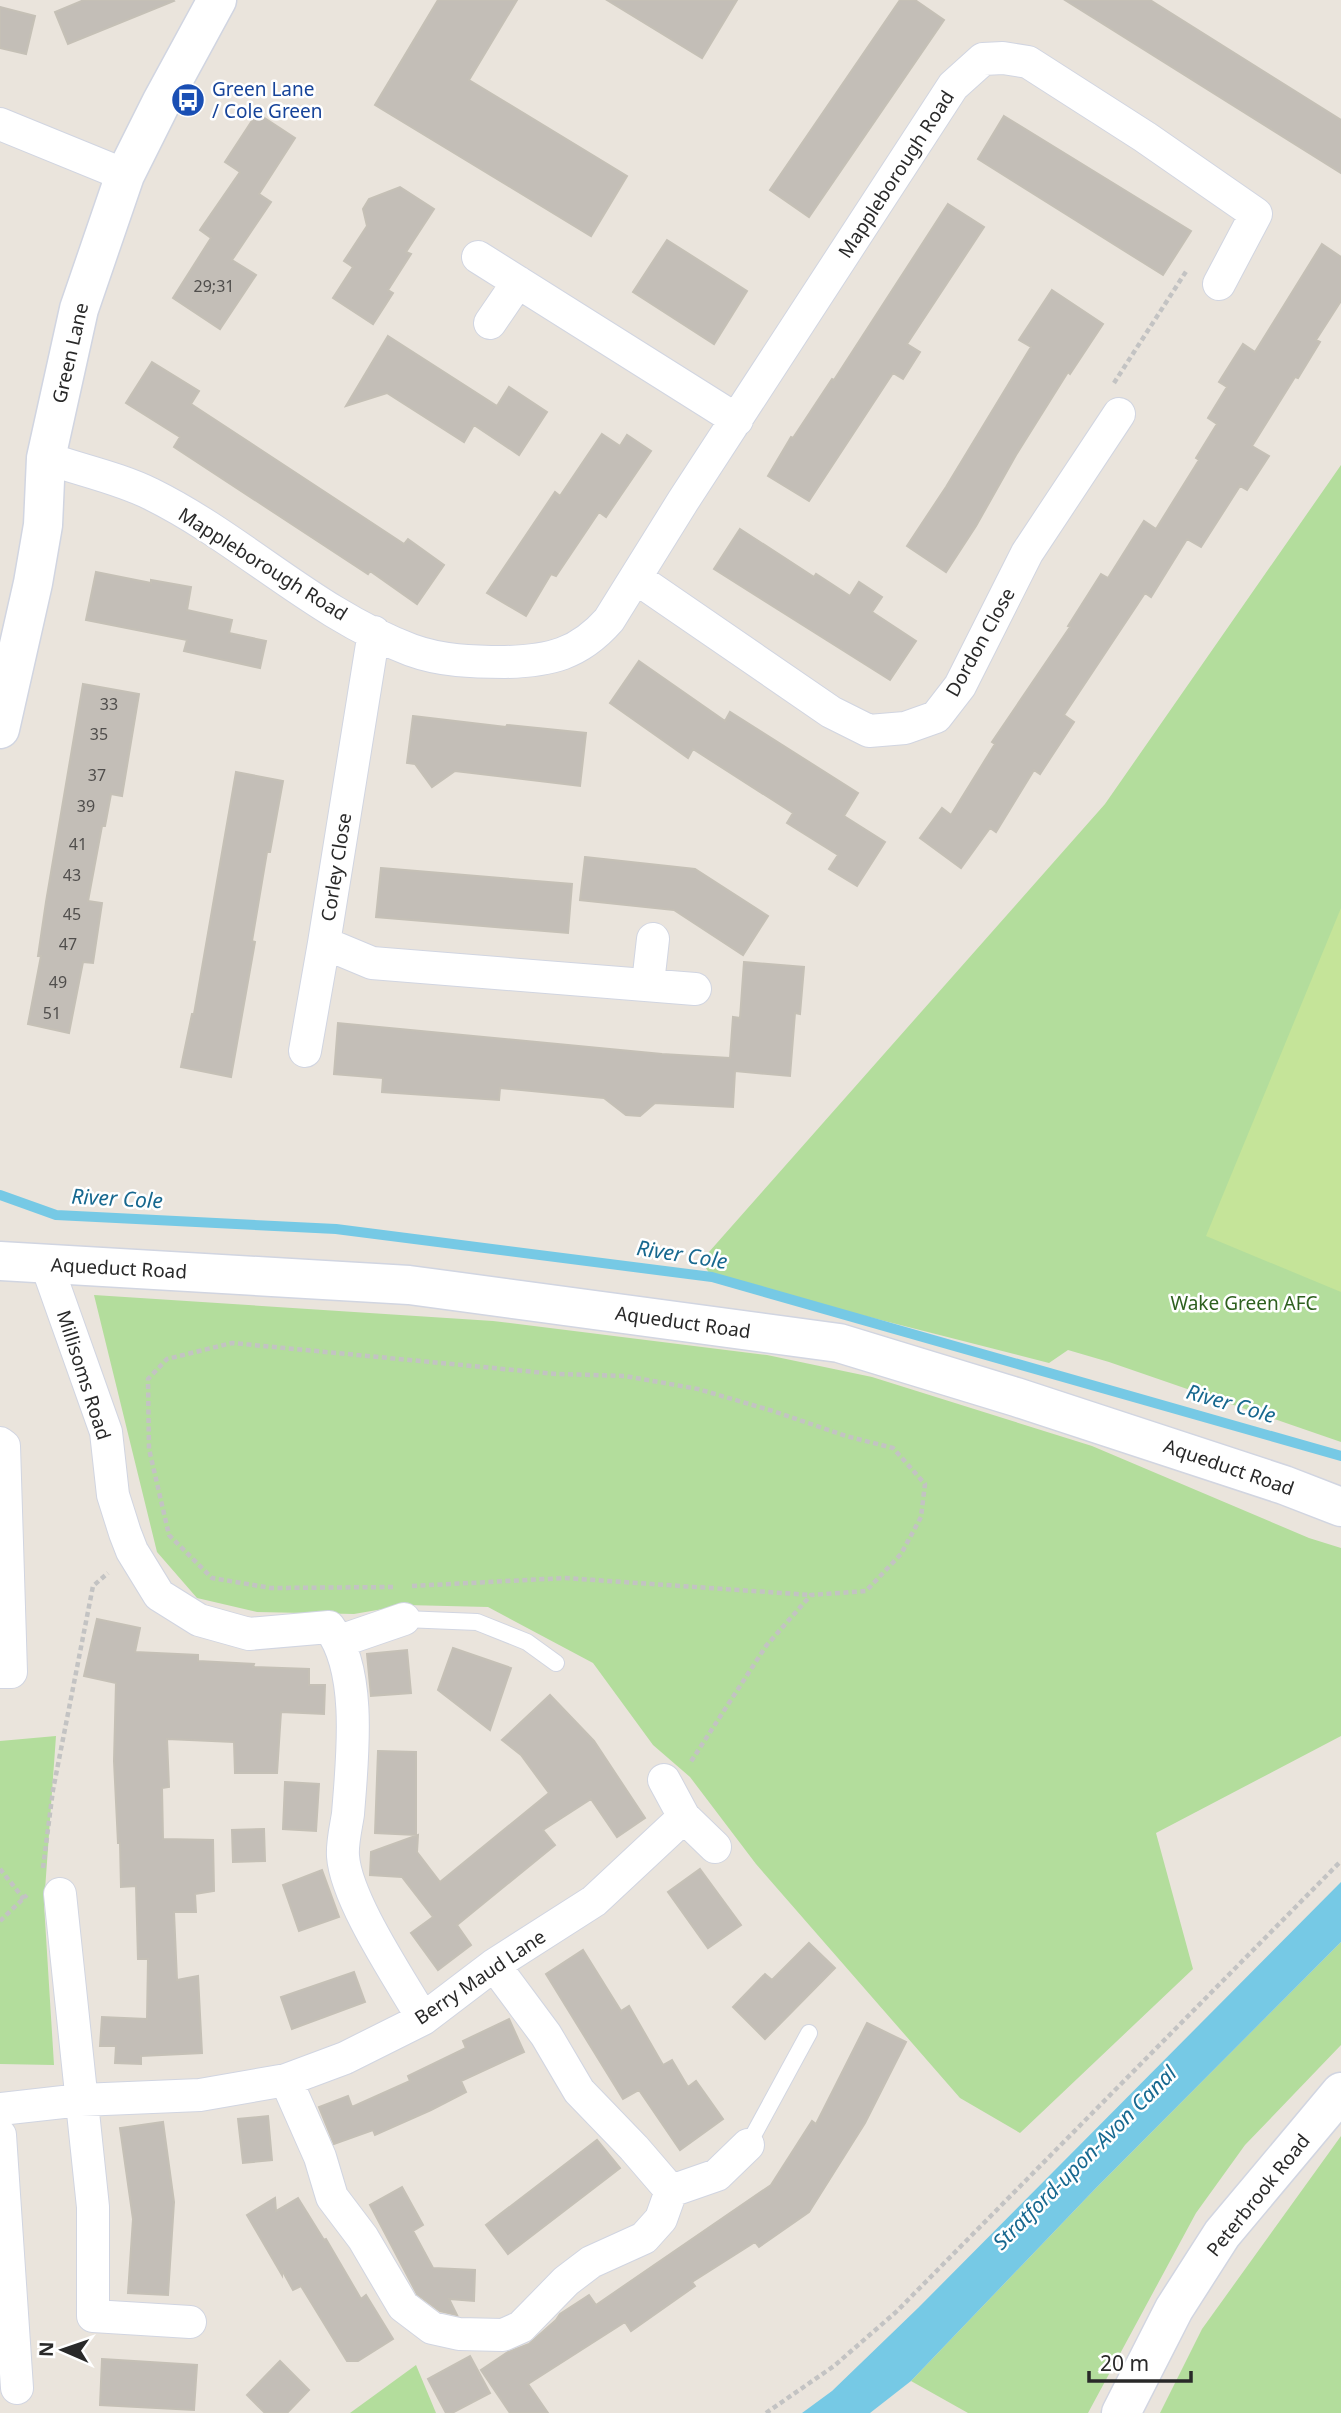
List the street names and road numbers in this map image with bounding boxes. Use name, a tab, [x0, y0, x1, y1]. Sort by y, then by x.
street label: Mappleborough Road	[832, 85, 960, 263]
street label: Green Lane	[46, 300, 94, 406]
street label: Mappleborough Road	[174, 501, 352, 627]
street label: Dordon Close	[939, 583, 1021, 701]
street label: Corley Close	[315, 811, 357, 923]
street label: Aqueduct Road	[50, 1251, 188, 1285]
street label: Aqueduct Road	[614, 1300, 752, 1344]
street label: Millisoms Road	[51, 1307, 117, 1443]
street label: Aqueduct Road	[1160, 1433, 1298, 1501]
street label: Berry Maud Lane	[409, 1924, 551, 2030]
street label: Peterbrook Road	[1201, 2128, 1315, 2262]

